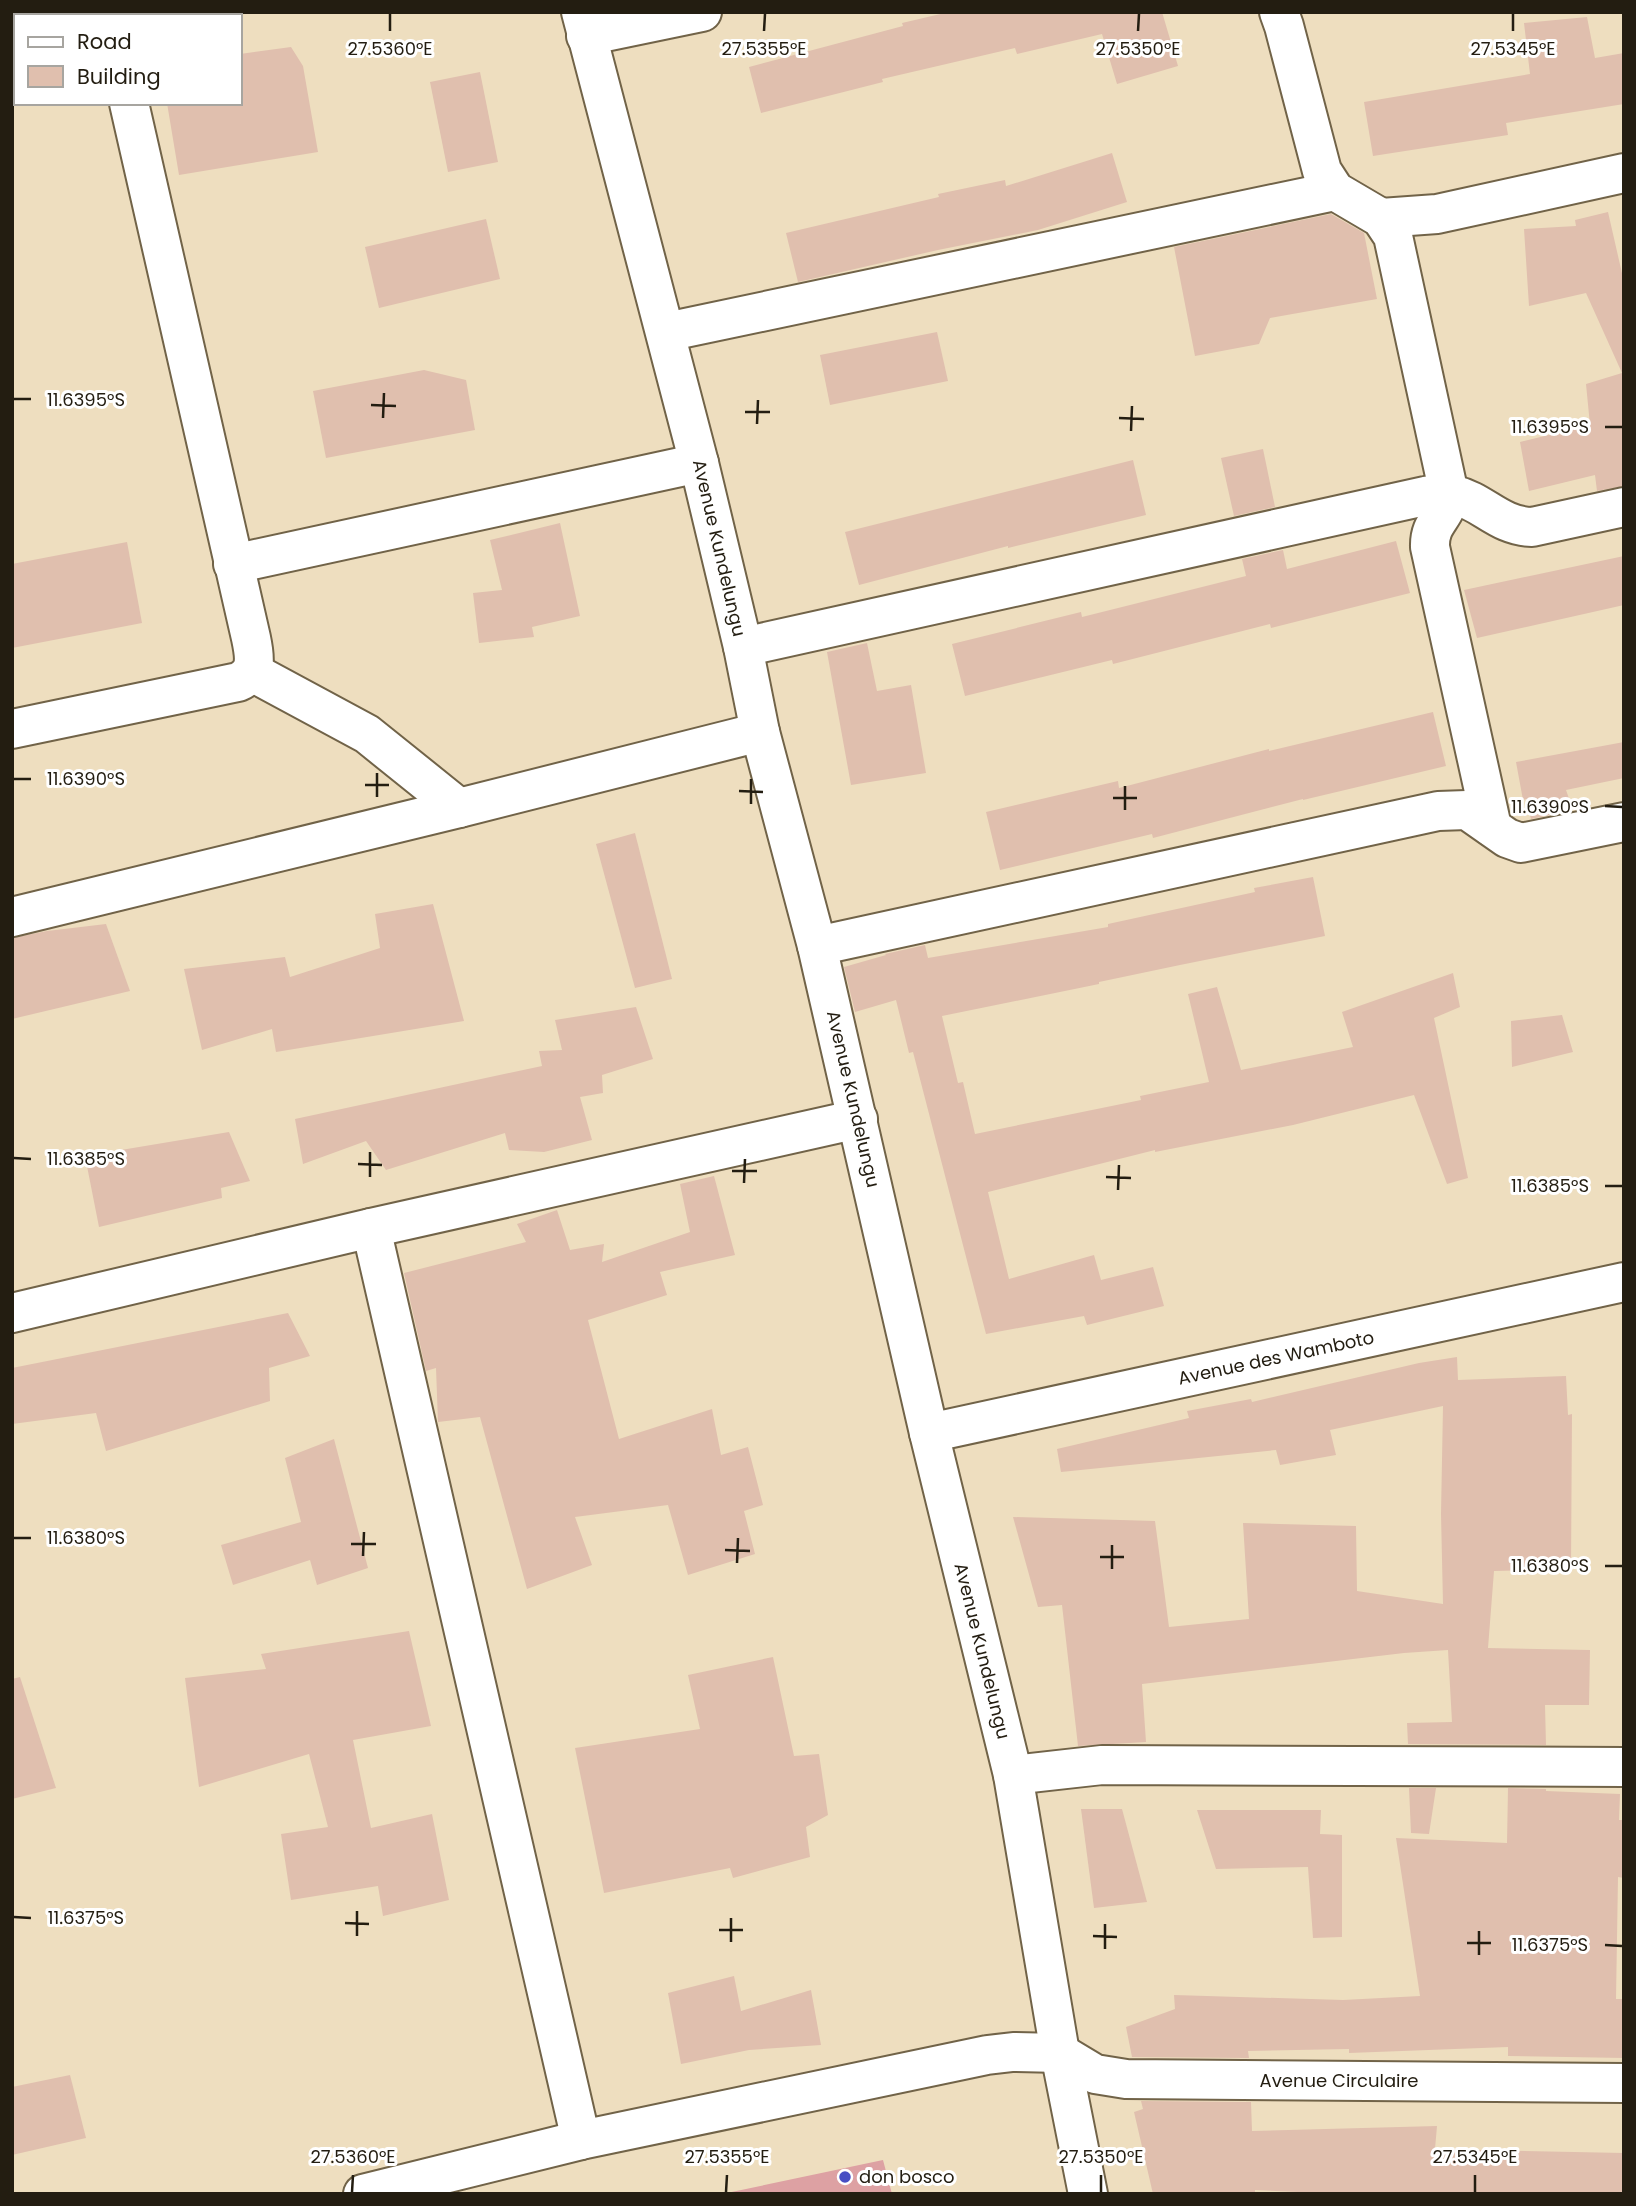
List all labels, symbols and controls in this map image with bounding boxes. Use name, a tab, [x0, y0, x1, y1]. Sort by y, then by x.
legend	[14, 14, 242, 105]
text: Road	[77, 27, 132, 56]
text: 27.5360°E	[347, 36, 433, 61]
text: 27.5355°E	[721, 36, 807, 61]
text: 27.5350°E	[1095, 36, 1181, 61]
text: 27.5345°E	[1470, 36, 1556, 61]
text: Building	[77, 62, 161, 91]
text: 11.6395°S	[47, 387, 125, 412]
text: 11.6395°S	[1511, 414, 1589, 439]
street label: Avenue Kundelungu	[687, 457, 752, 639]
text: 11.6390°S	[47, 766, 125, 791]
text: 11.6390°S	[1511, 794, 1589, 819]
street label: Avenue Kundelungu	[821, 1008, 886, 1190]
text: 11.6385°S	[47, 1146, 125, 1171]
text: 11.6385°S	[1511, 1173, 1589, 1198]
street label: Avenue des Wamboto	[1175, 1324, 1376, 1391]
text: 11.6380°S	[47, 1525, 125, 1550]
text: 11.6380°S	[1511, 1553, 1589, 1578]
street label: Avenue Kundelungu	[948, 1560, 1016, 1742]
text: 11.6375°S	[48, 1905, 124, 1930]
text: 11.6375°S	[1512, 1932, 1588, 1957]
street label: Avenue Circulaire	[1260, 2068, 1418, 2093]
text: 27.5360°E	[310, 2144, 396, 2169]
text: 27.5355°E	[684, 2144, 770, 2169]
text: 27.5350°E	[1058, 2144, 1144, 2169]
text: 27.5345°E	[1432, 2144, 1518, 2169]
place label: don bosco	[859, 2164, 955, 2189]
marker: don bosco	[837, 2169, 853, 2185]

